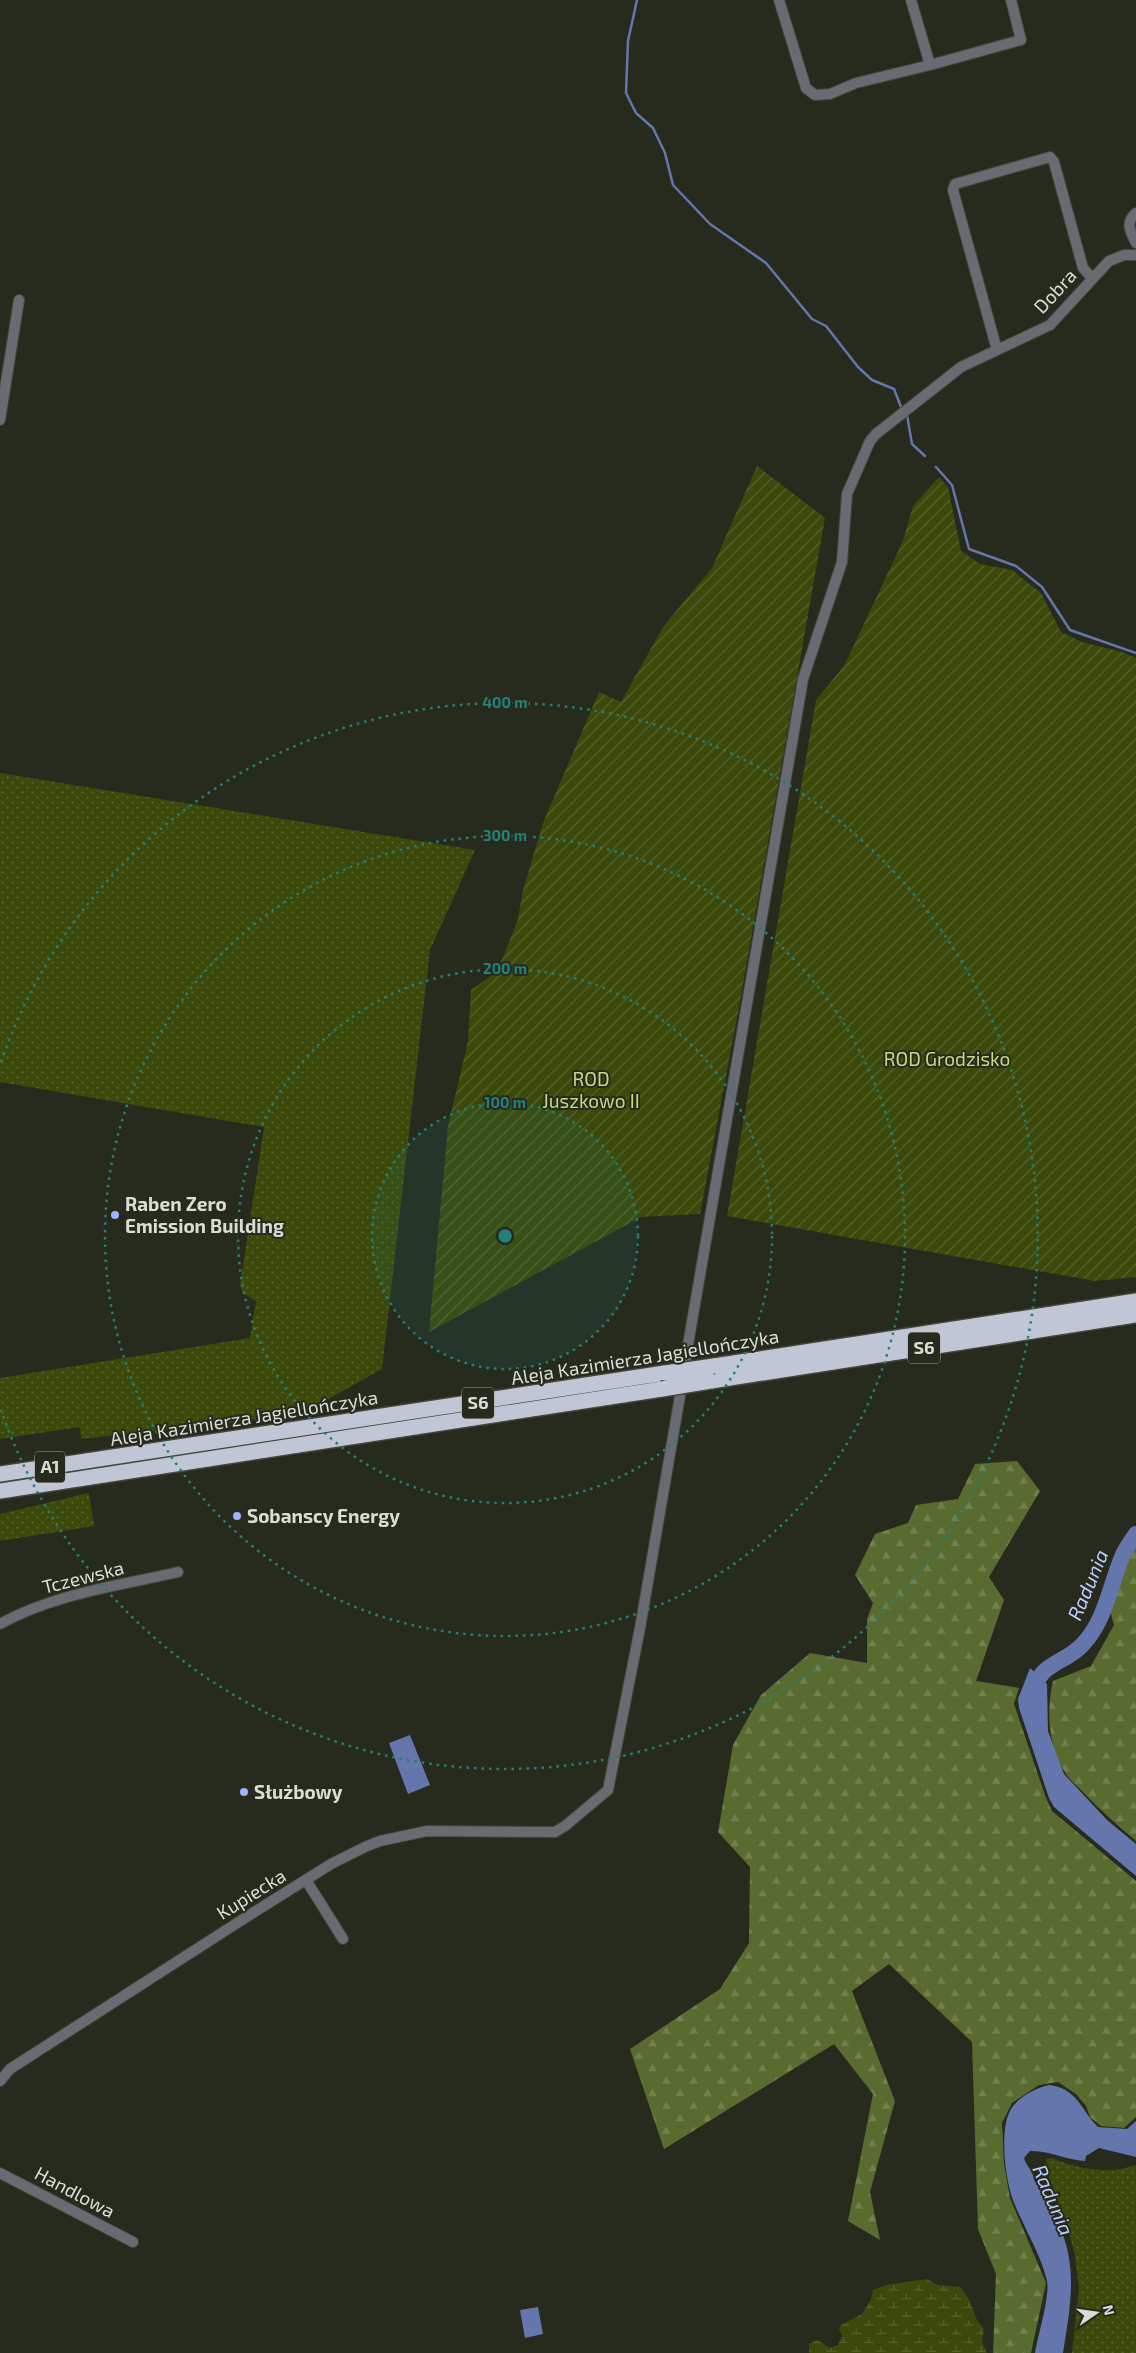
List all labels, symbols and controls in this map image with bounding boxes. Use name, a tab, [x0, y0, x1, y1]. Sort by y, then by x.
street label: Dobra	[1028, 264, 1081, 318]
text: 400 m	[483, 693, 527, 711]
text: 300 m	[483, 826, 527, 844]
text: 200 m	[483, 959, 527, 977]
park label: ROD Grodzisko	[884, 1047, 1010, 1070]
park label: ROD Juszkowo II	[542, 1067, 640, 1112]
text: 100 m	[484, 1093, 526, 1111]
place label: Raben Zero Emission Building	[125, 1192, 284, 1237]
marker: Raben Zero Emission Building	[109, 1209, 121, 1221]
centre of rings	[496, 1227, 514, 1245]
street label: Aleja Kazimierza Jagiellończyka	[509, 1324, 781, 1389]
road number: S6	[908, 1332, 940, 1364]
street label: Aleja Kazimierza Jagiellończyka	[108, 1385, 380, 1450]
road number: S6	[462, 1388, 494, 1419]
road number: A1	[35, 1451, 65, 1482]
place label: Sobanscy Energy	[247, 1504, 400, 1528]
marker: Sobanscy Energy	[231, 1510, 243, 1522]
water label: Radunia	[1061, 1546, 1113, 1624]
street label: Tczewska	[40, 1555, 126, 1598]
place label: Służbowy	[254, 1780, 343, 1804]
marker: Służbowy	[238, 1786, 250, 1798]
street label: Kupiecka	[212, 1863, 290, 1924]
street label: Handlowa	[31, 2161, 119, 2222]
water label: Radunia	[1028, 2161, 1080, 2239]
north arrow	[1071, 2288, 1121, 2338]
text: N	[1100, 2303, 1119, 2317]

